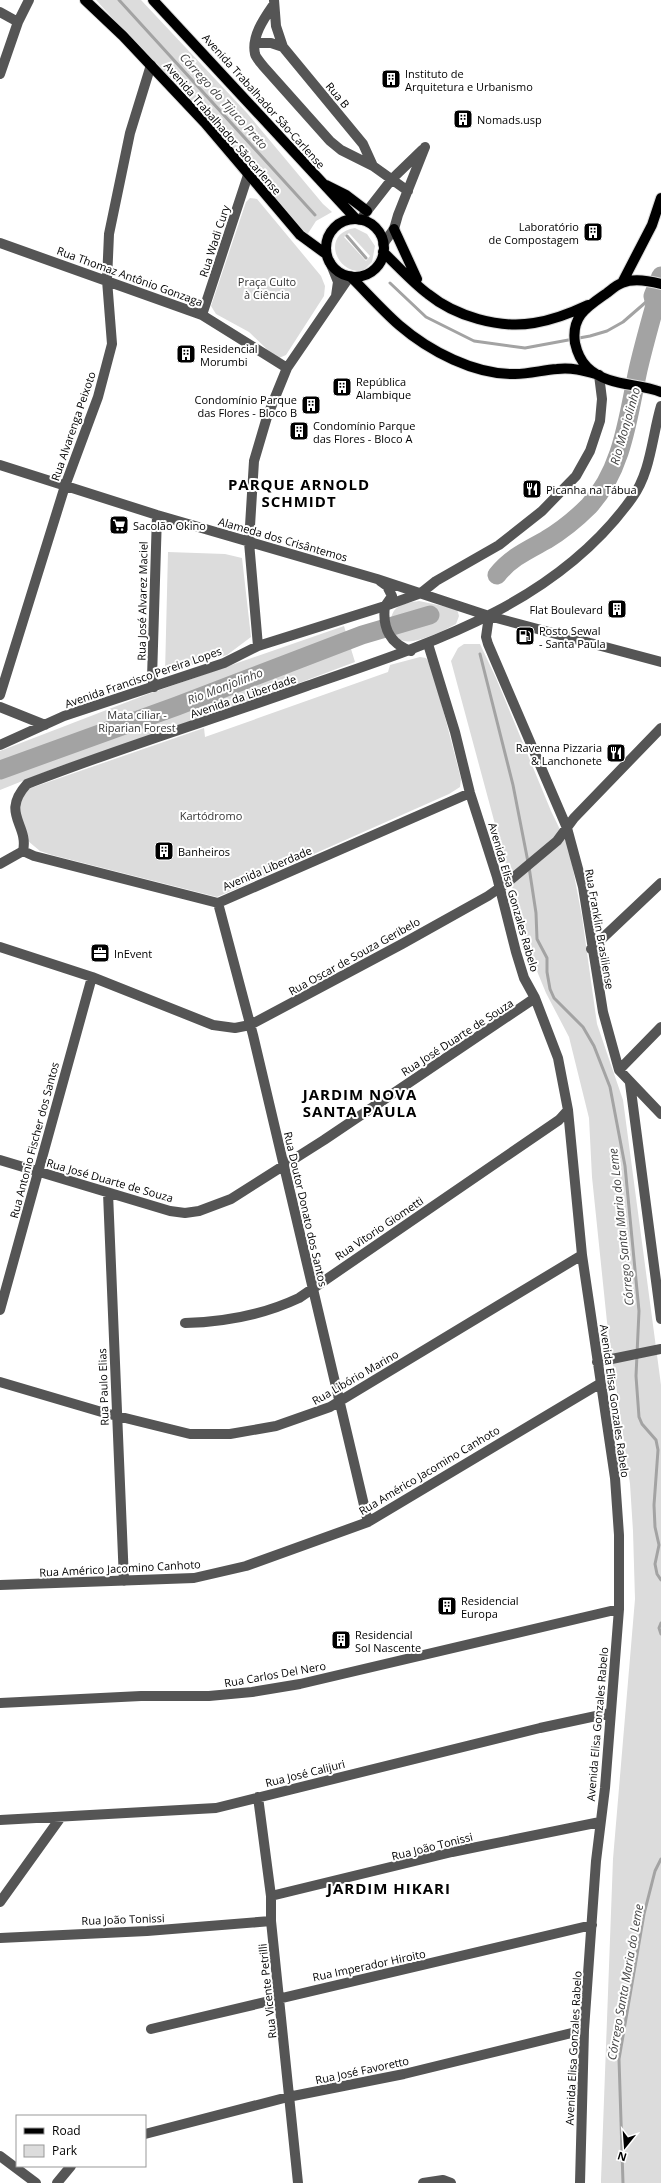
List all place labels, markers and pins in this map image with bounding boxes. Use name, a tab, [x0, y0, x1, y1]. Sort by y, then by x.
place label: Instituto de Arquitetura e Urbanismo	[405, 66, 533, 94]
building icon: Instituto de Arquitetura e Urbanismo	[380, 68, 402, 90]
building icon: Nomads.usp	[452, 108, 474, 130]
place label: Nomads.usp	[477, 112, 542, 127]
place label: Laboratório de Compostagem	[489, 219, 579, 247]
building icon: Laboratório de Compostagem	[582, 221, 604, 243]
place label: Residencial Morumbi	[200, 341, 258, 369]
building icon: Residencial Morumbi	[175, 343, 197, 365]
place label: República Alambique	[356, 374, 411, 402]
building icon: República Alambique	[331, 376, 353, 398]
place label: Condomínio Parque das Flores - Bloco B	[195, 392, 297, 420]
building icon: Condomínio Parque das Flores - Bloco B	[300, 394, 322, 416]
place label: Condomínio Parque das Flores - Bloco A	[313, 418, 415, 446]
building icon: Condomínio Parque das Flores - Bloco A	[288, 420, 310, 442]
restaurant icon: Picanha na Tábua	[521, 478, 543, 500]
place label: Picanha na Tábua	[546, 482, 637, 497]
supermarket icon: Sacolão Okino	[108, 514, 130, 536]
place label: Sacolão Okino	[133, 518, 206, 533]
building icon: Flat Boulevard	[606, 598, 628, 620]
place label: Flat Boulevard	[529, 602, 603, 617]
place label: Posto Sewal - Santa Paula	[539, 623, 606, 651]
fuel station icon: Posto Sewal - Santa Paula	[514, 625, 536, 647]
place label: Ravenna Pizzaria & Lanchonete	[516, 740, 602, 768]
restaurant icon: Ravenna Pizzaria & Lanchonete	[605, 742, 627, 764]
building icon: Banheiros	[153, 840, 175, 862]
place label: Banheiros	[178, 844, 230, 859]
office icon: InEvent	[89, 942, 111, 964]
place label: InEvent	[114, 946, 152, 961]
place label: Residencial Europa	[461, 1593, 519, 1621]
building icon: Residencial Europa	[436, 1595, 458, 1617]
place label: Residencial Sol Nascente	[355, 1627, 421, 1655]
building icon: Residencial Sol Nascente	[330, 1629, 352, 1651]

